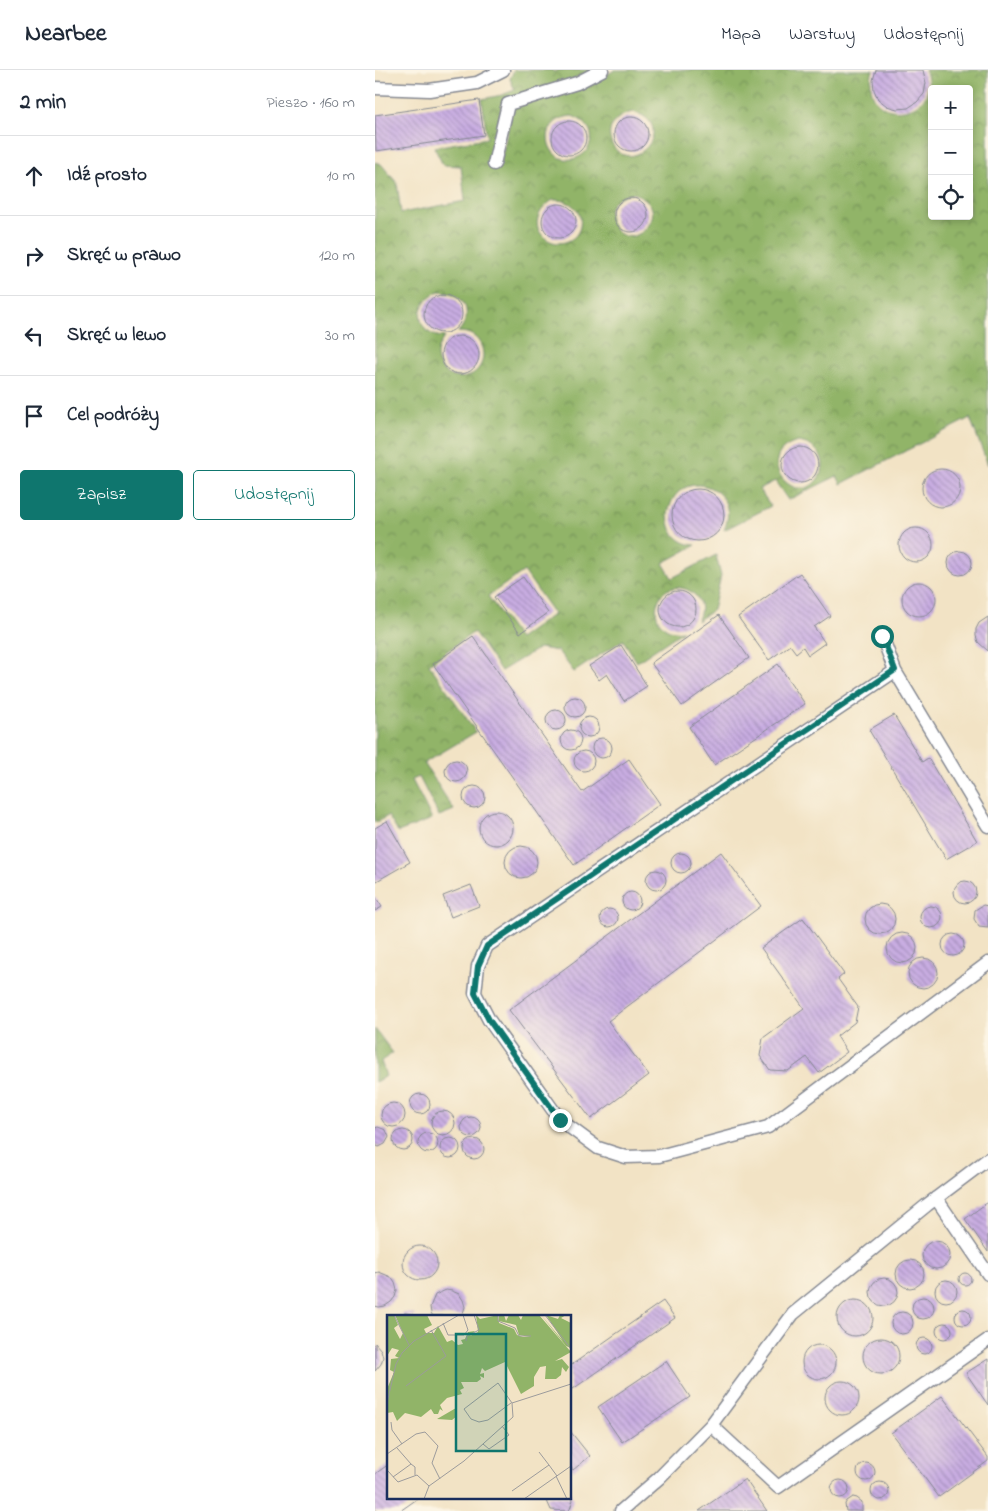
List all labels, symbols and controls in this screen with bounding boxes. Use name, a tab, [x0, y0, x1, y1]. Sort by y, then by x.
text: Nearbee	[25, 17, 107, 52]
text: Mapa	[721, 22, 761, 48]
text: Warstwy	[789, 22, 855, 48]
text: Udostępnij	[883, 22, 963, 48]
map controls	[928, 85, 973, 220]
button: +	[928, 85, 973, 130]
text: 2 min	[20, 88, 66, 118]
text: Pieszo · 160 m	[267, 91, 355, 115]
button: −	[928, 130, 973, 175]
icon: ahead	[20, 162, 48, 190]
text: Idź prosto	[67, 162, 147, 189]
text: 10 m	[327, 164, 355, 188]
button: locate	[928, 175, 973, 220]
icon: right	[20, 242, 48, 270]
text: Skręć w prawo	[67, 242, 181, 269]
text: 120 m	[319, 244, 355, 268]
icon: left	[20, 322, 48, 350]
text: Skręć w lewo	[67, 322, 166, 349]
text: 30 m	[325, 324, 355, 348]
icon: arrive	[20, 402, 48, 430]
text: Cel podróży	[67, 402, 159, 429]
button: Zapisz	[20, 470, 183, 520]
button: Udostępnij	[193, 470, 355, 520]
route start	[871, 625, 894, 648]
route end	[549, 1109, 572, 1132]
inset map	[387, 1315, 571, 1498]

